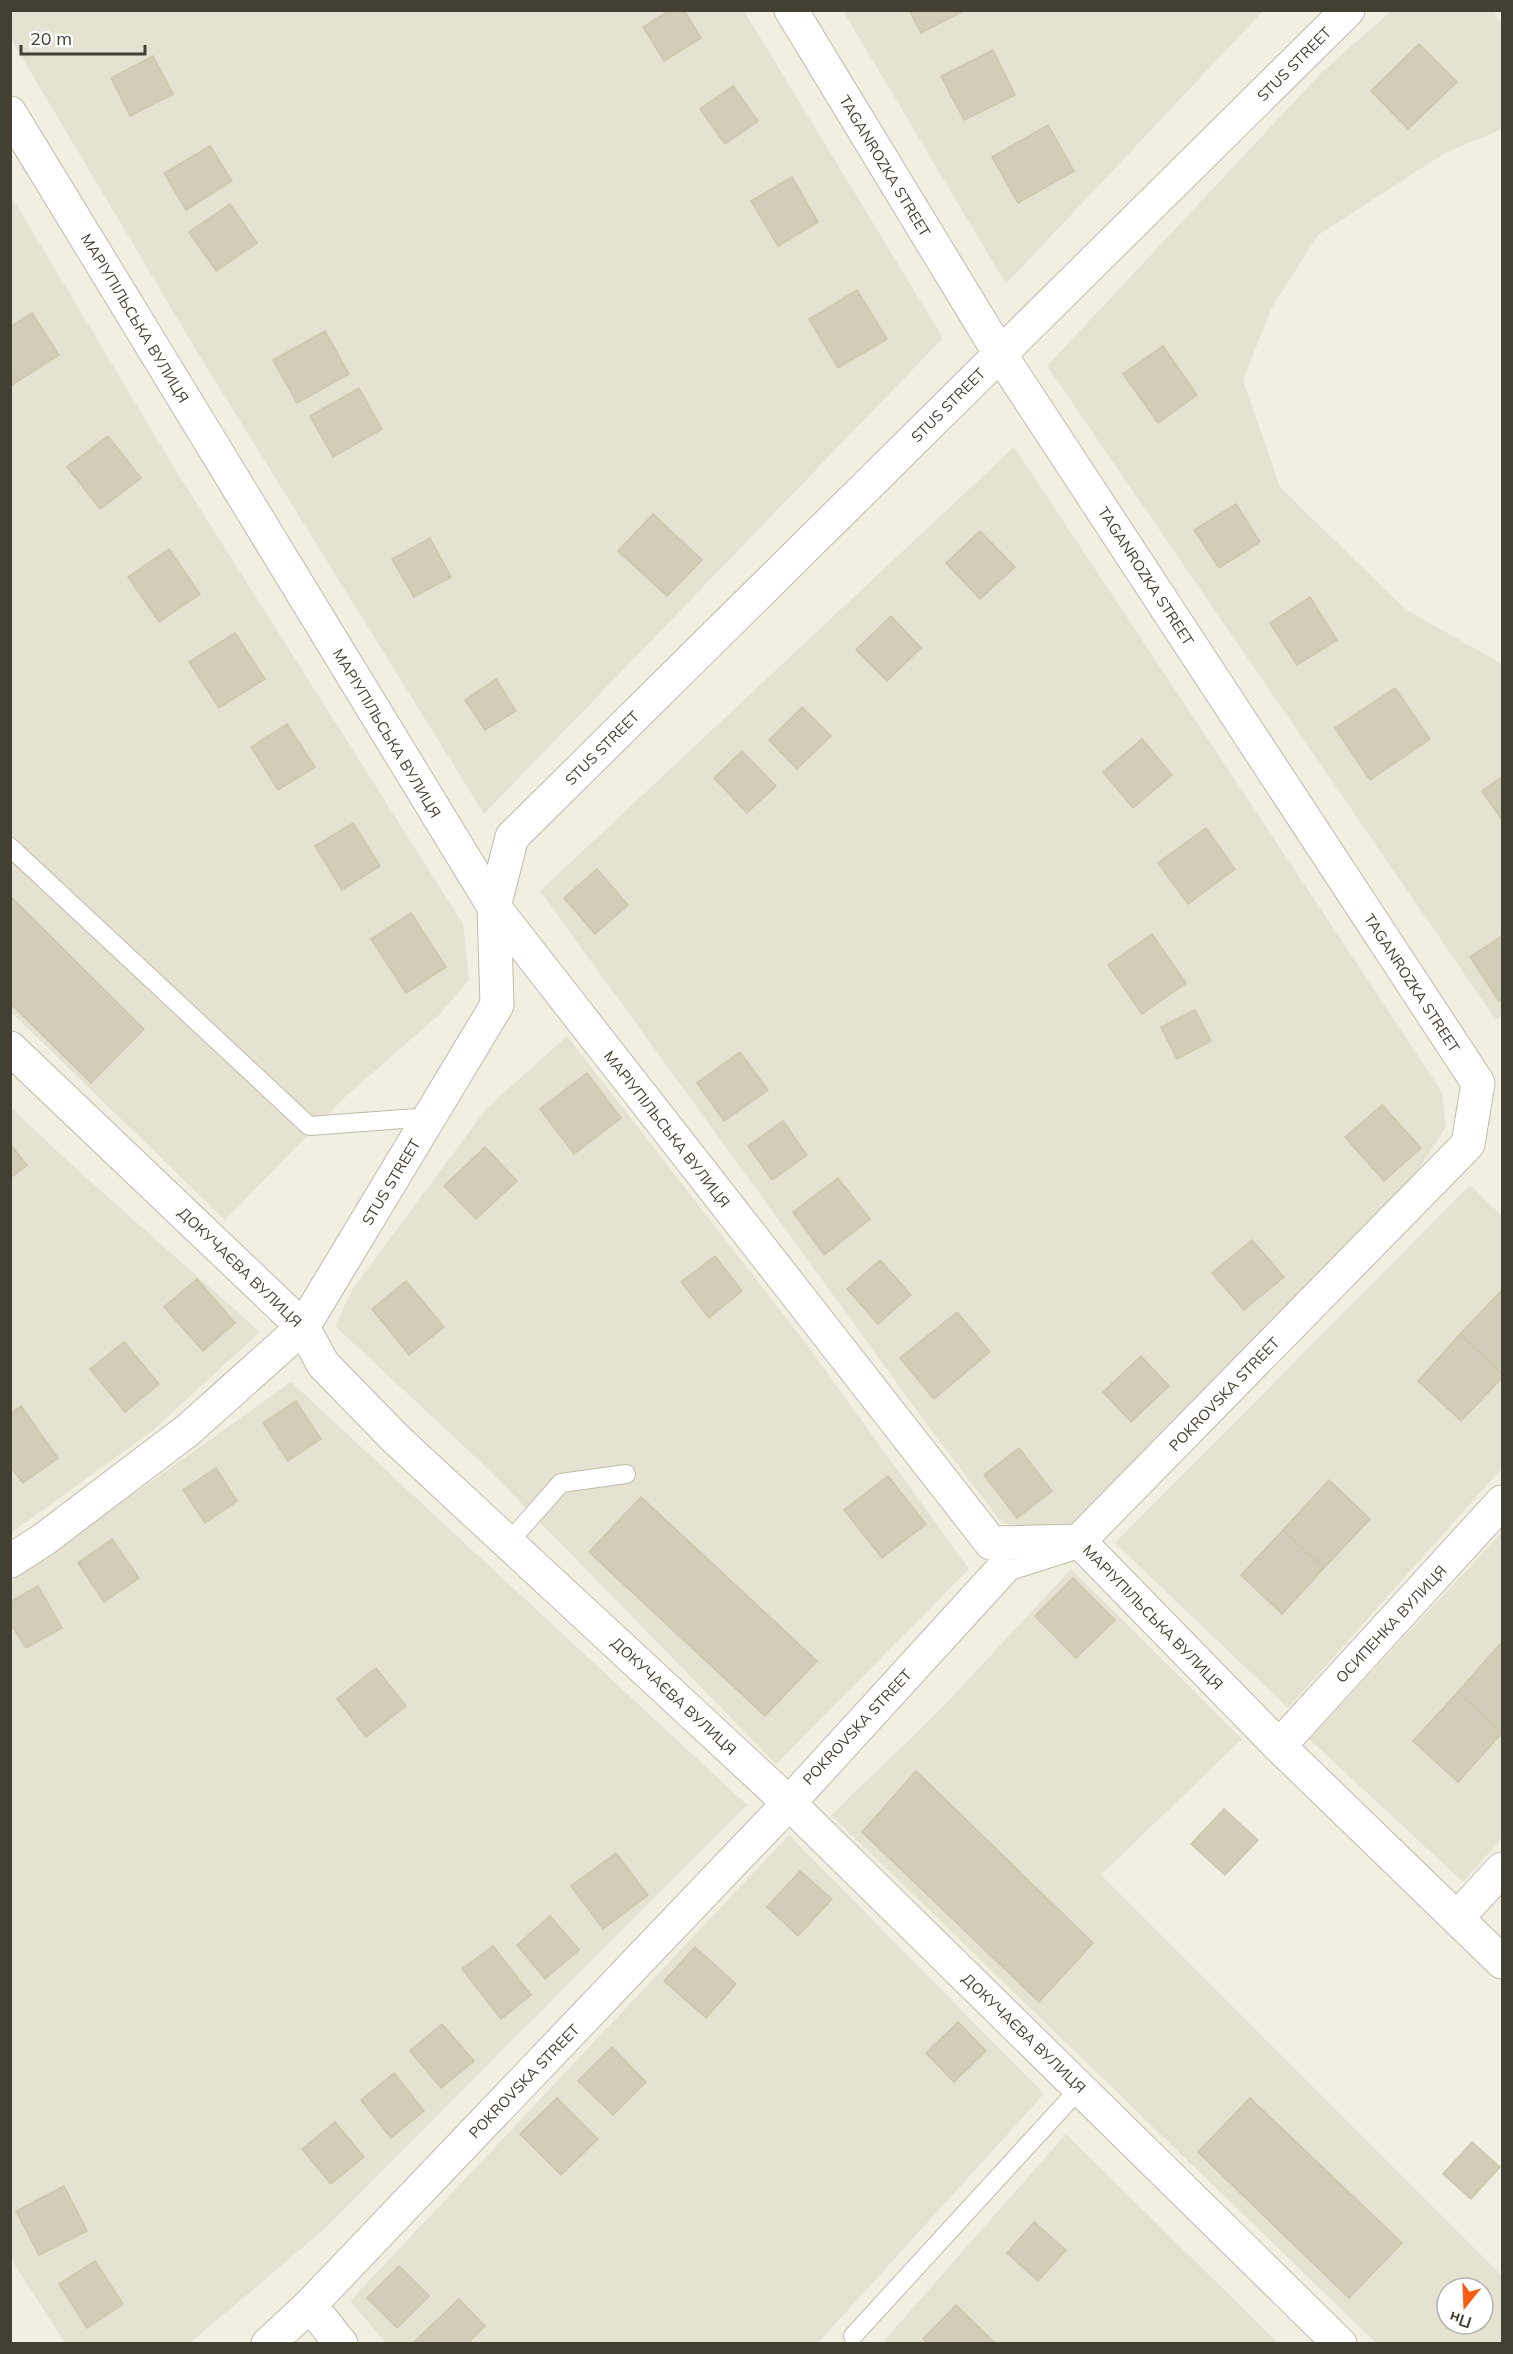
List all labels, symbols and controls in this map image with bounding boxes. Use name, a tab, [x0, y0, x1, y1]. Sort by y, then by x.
scale bar	[21, 18, 146, 56]
street label: STUS STREET	[1253, 23, 1335, 105]
text: 20 m	[30, 27, 72, 50]
street label: TAGANROZKA STREET	[835, 92, 935, 240]
street label: МАРІУПІЛЬСЬКА ВУЛИЦЯ	[77, 230, 193, 406]
street label: STUS STREET	[907, 364, 989, 446]
street label: TAGANROZKA STREET	[1094, 503, 1198, 649]
street label: МАРІУПІЛЬСЬКА ВУЛИЦЯ	[329, 645, 445, 821]
street label: STUS STREET	[561, 707, 643, 789]
street label: TAGANROZKA STREET	[1360, 910, 1464, 1056]
street label: МАРІУПІЛЬСЬКА ВУЛИЦЯ	[600, 1047, 734, 1211]
street label: STUS STREET	[358, 1135, 424, 1229]
street label: ДОКУЧАЄВА ВУЛИЦЯ	[174, 1203, 306, 1331]
street label: POKROVSKA STREET	[1165, 1333, 1283, 1455]
street label: МАРІУПІЛЬСЬКА ВУЛИЦЯ	[1079, 1541, 1227, 1693]
street label: ОСИПЕНКА ВУЛИЦЯ	[1332, 1561, 1450, 1687]
street label: ДОКУЧАЄВА ВУЛИЦЯ	[607, 1633, 741, 1759]
street label: POKROVSKA STREET	[799, 1665, 915, 1789]
street label: ДОКУЧАЄВА ВУЛИЦЯ	[958, 1969, 1090, 2097]
street label: POKROVSKA STREET	[465, 2020, 583, 2142]
north arrow	[1435, 2276, 1495, 2336]
text: Пн	[1447, 2307, 1474, 2333]

